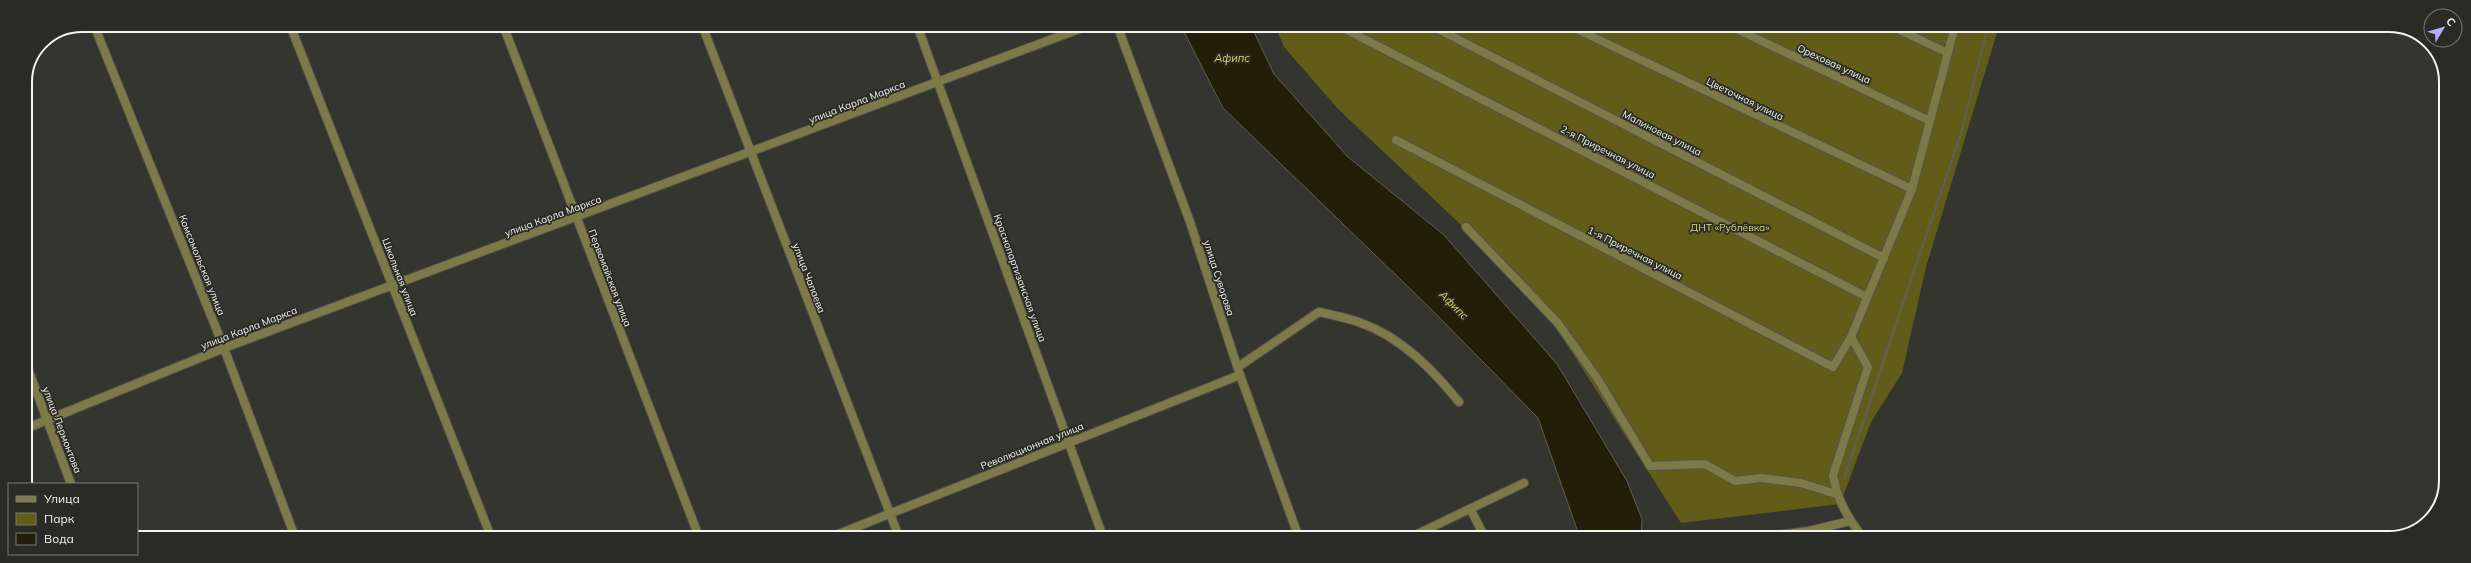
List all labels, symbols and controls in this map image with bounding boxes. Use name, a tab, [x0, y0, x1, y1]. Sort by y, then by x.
north arrow	[2423, 8, 2463, 48]
text: С	[2443, 15, 2459, 29]
street label: Ореховая улица	[1795, 41, 1873, 87]
water label: Афипс	[1213, 51, 1250, 65]
street label: Цветочная улица	[1704, 75, 1786, 123]
street label: улица Карла Маркса	[807, 78, 907, 126]
street label: Малиновая улица	[1620, 107, 1704, 159]
street label: 2-я Приречная улица	[1558, 122, 1658, 182]
street label: улица Карла Маркса	[503, 192, 603, 240]
street label: Краснопартизанская улица	[991, 212, 1049, 344]
street label: Комсомольская улица	[176, 213, 228, 317]
park label: ДНТ «Рублёвка»	[1690, 221, 1770, 234]
street label: 1-я Приречная улица	[1585, 223, 1685, 283]
street label: Первомайская улица	[585, 227, 635, 329]
street label: Школьная улица	[379, 236, 421, 318]
street label: улица Суворова	[1201, 239, 1237, 317]
street label: улица Чапаева	[790, 241, 828, 315]
water label: Афипс	[1436, 287, 1472, 323]
street label: улица Карла Маркса	[199, 304, 299, 352]
street label: улица Лермонтова	[40, 385, 84, 475]
street label: Революционная улица	[979, 419, 1085, 473]
legend	[8, 483, 138, 555]
text: Улица	[43, 491, 80, 506]
text: Парк	[44, 511, 75, 526]
text: Вода	[44, 531, 74, 546]

